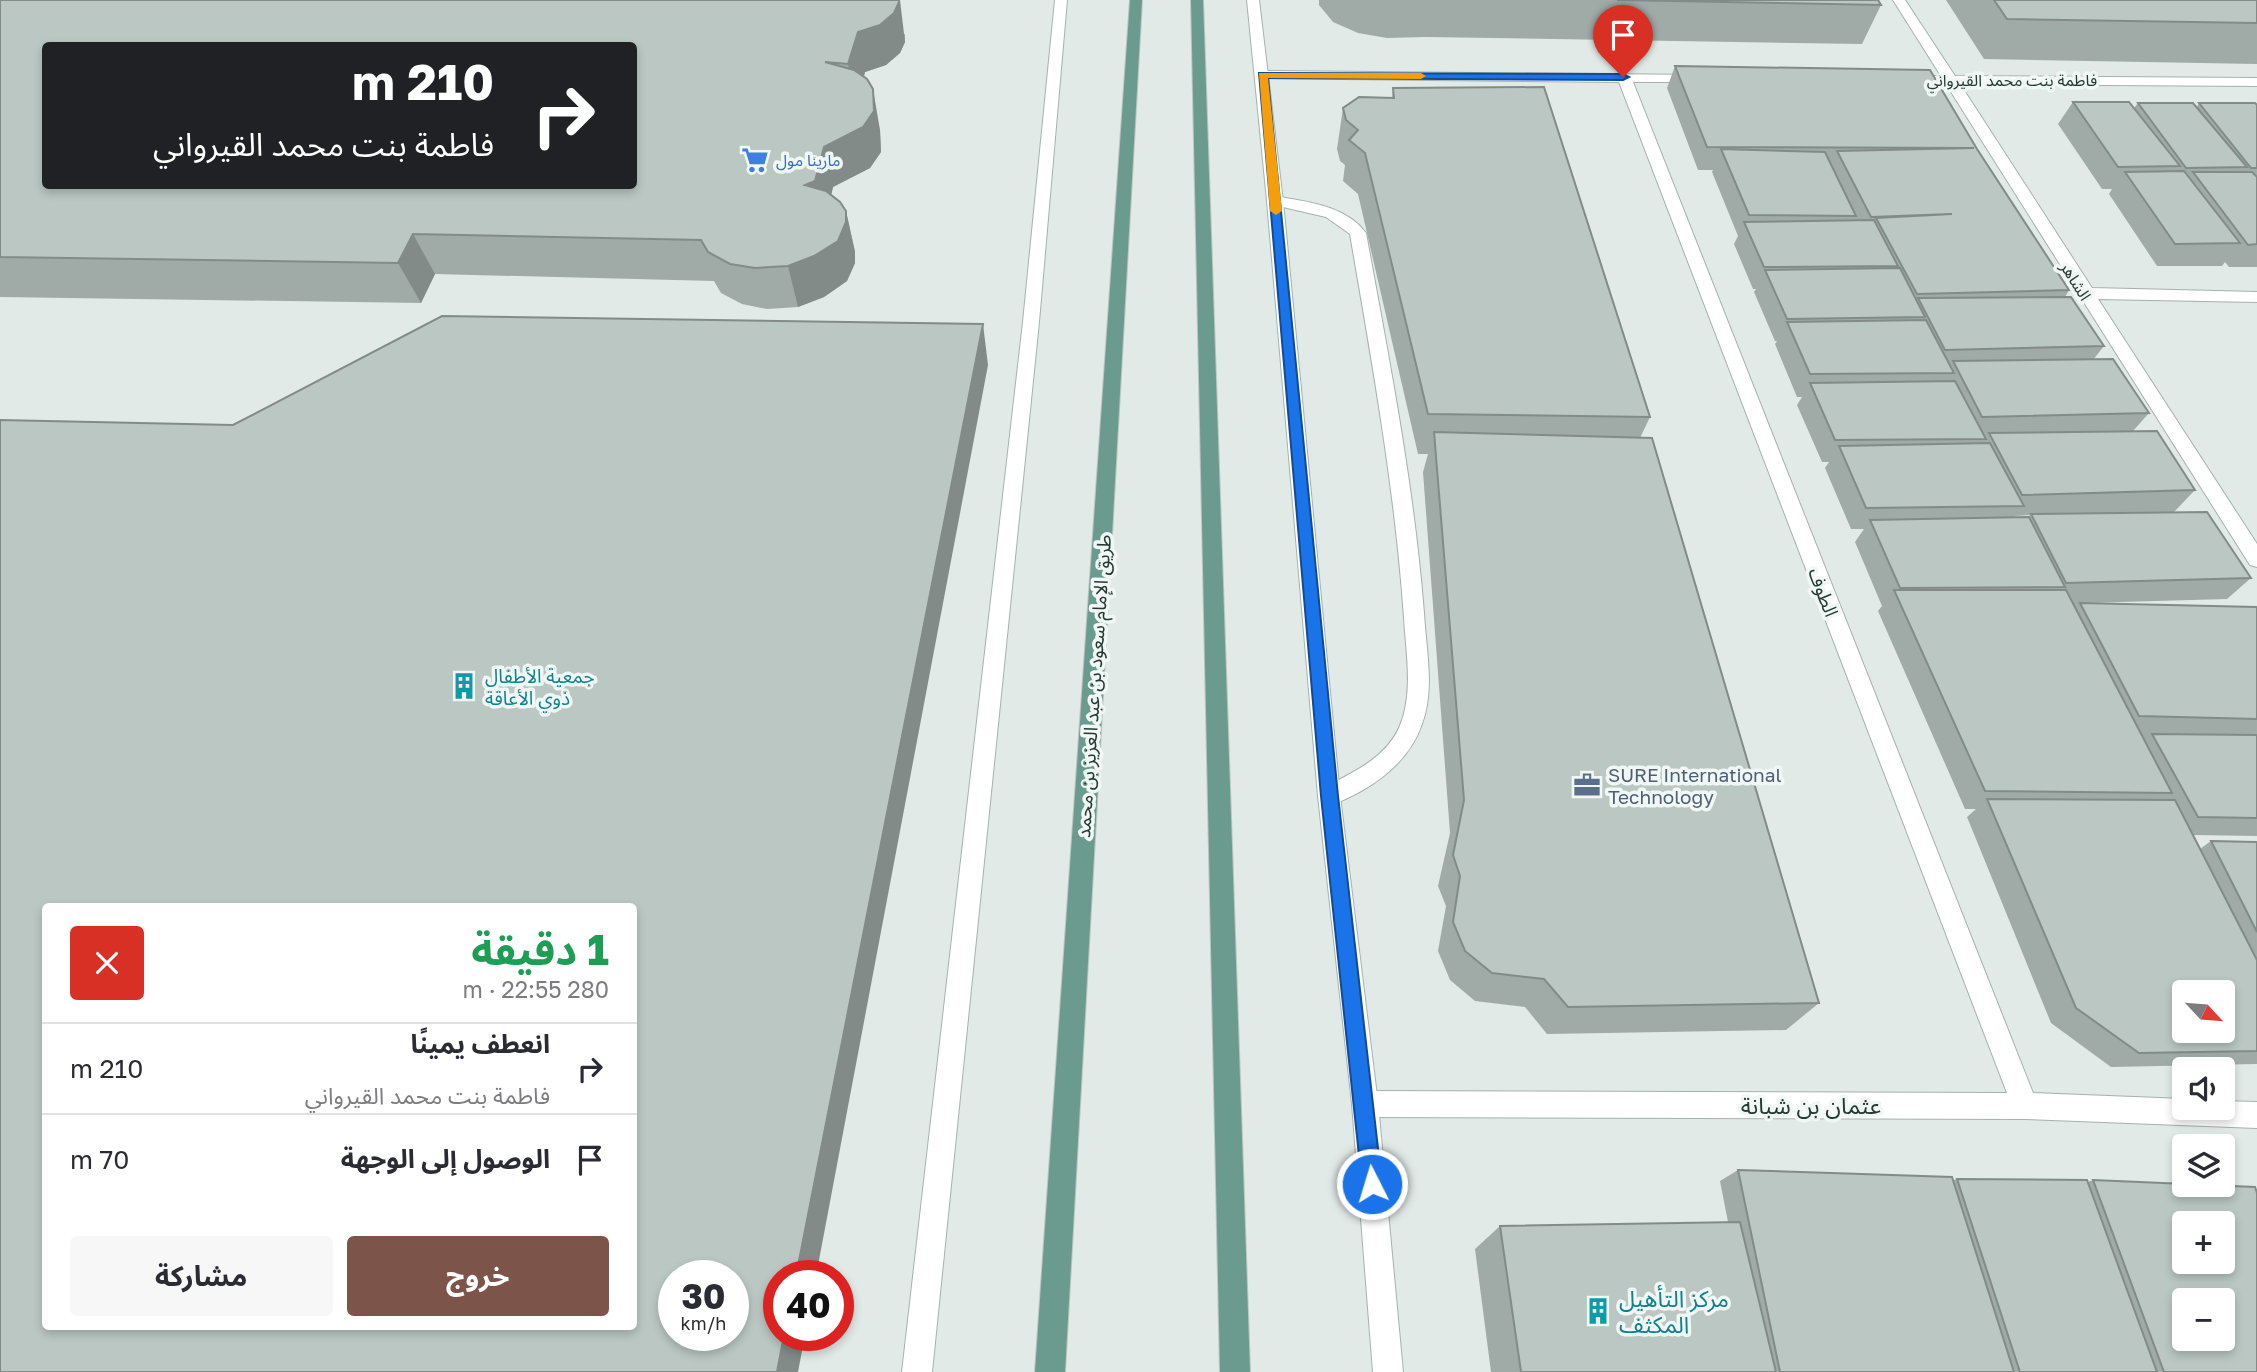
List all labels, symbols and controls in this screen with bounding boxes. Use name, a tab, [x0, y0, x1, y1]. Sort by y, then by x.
pin	[1593, 5, 1653, 77]
icon: arrive	[1604, 16, 1642, 54]
text: 210 m	[352, 52, 494, 111]
icon: right	[518, 70, 609, 161]
street label: فاطمة بنت محمد القيرواني	[1927, 70, 2097, 93]
text: فاطمة بنت محمد القيرواني	[153, 125, 494, 163]
supermarket icon: مارينا مول	[740, 145, 770, 175]
place label: مارينا مول	[776, 150, 840, 171]
street label: الشاهر	[2056, 257, 2096, 304]
street label: طريق الإمام سعود بن عبد العزيز بن محمد	[1071, 533, 1119, 839]
street label: الطوف	[1803, 564, 1844, 620]
place label: جمعية الأطفال ذوي الأعاقة	[485, 664, 595, 713]
building icon: جمعية الأطفال ذوي الأعاقة	[449, 671, 479, 701]
place label: SURE International Technology	[1608, 763, 1782, 808]
office icon: SURE International Technology	[1572, 770, 1602, 800]
text: 1 دقيقة	[471, 924, 609, 974]
button: close	[70, 926, 144, 1000]
text: 280 m · 22:55	[463, 975, 609, 1003]
north arrow	[2172, 980, 2235, 1043]
map controls	[2172, 980, 2235, 1351]
text: انعطف يمينًا	[411, 1028, 550, 1059]
icon: right	[571, 1050, 609, 1088]
text: 210 m	[70, 1053, 143, 1084]
button: sound	[2172, 1057, 2235, 1120]
text: فاطمة بنت محمد القيرواني	[305, 1081, 550, 1109]
street label: عثمان بن شبانة	[1741, 1091, 1881, 1119]
button: layers	[2172, 1134, 2235, 1197]
icon: arrive	[571, 1141, 609, 1179]
text: الوصول إلى الوجهة	[341, 1143, 550, 1174]
text: 70 m	[70, 1144, 129, 1175]
position arrow	[1335, 1147, 1409, 1221]
button: +	[2172, 1211, 2235, 1274]
button: مشاركة	[70, 1236, 333, 1316]
button: خروج	[347, 1236, 609, 1316]
speed limit sign: 40	[763, 1260, 854, 1351]
text: 30	[681, 1275, 726, 1317]
place label: مركز التأهيل المكثف	[1619, 1284, 1729, 1338]
button: −	[2172, 1288, 2235, 1351]
building icon: مركز التأهيل المكثف	[1583, 1296, 1613, 1326]
text: km/h	[681, 1312, 726, 1334]

